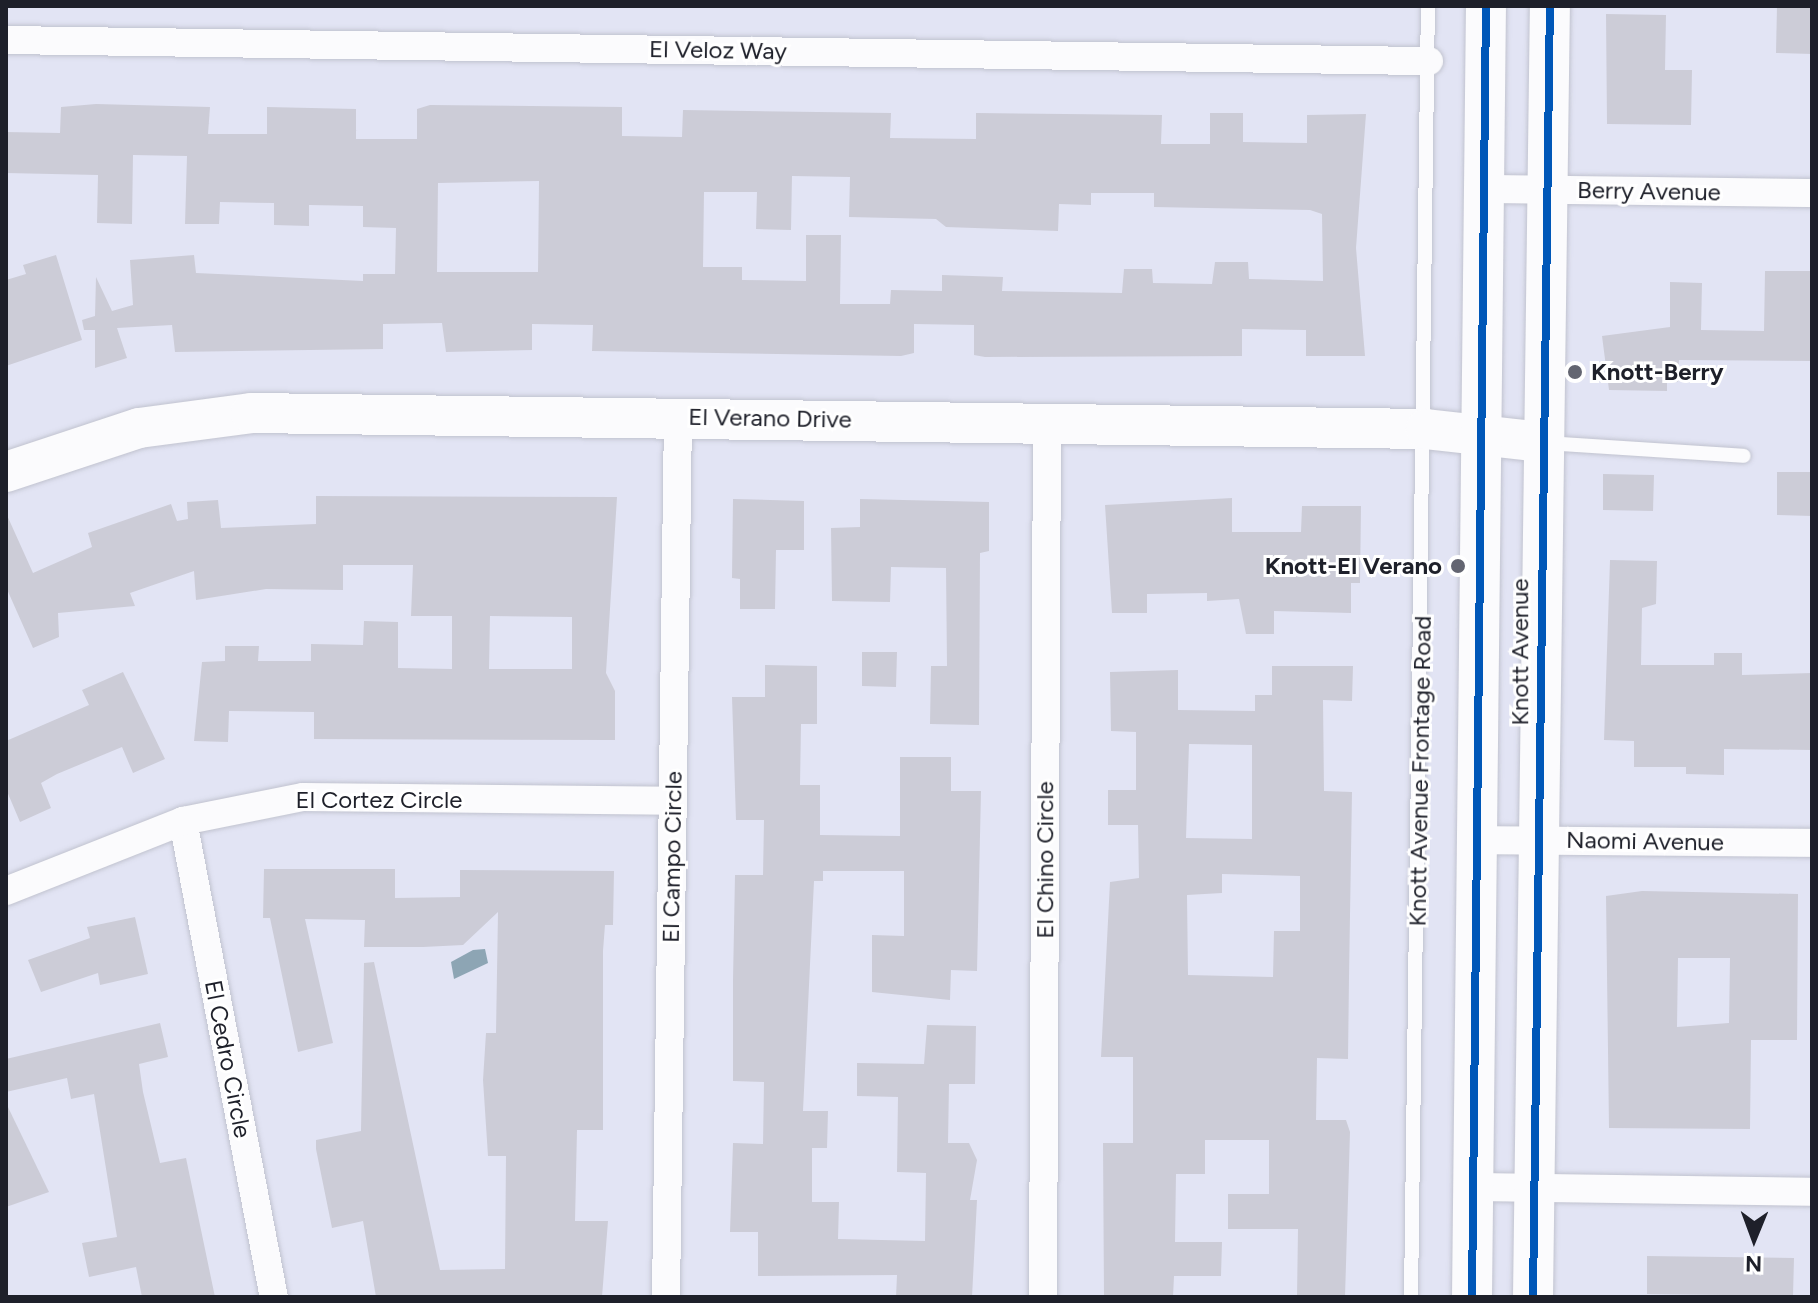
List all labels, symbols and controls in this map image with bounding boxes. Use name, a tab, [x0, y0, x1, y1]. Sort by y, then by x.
street label: El Veloz Way	[649, 34, 787, 66]
street label: Berry Avenue	[1577, 175, 1721, 207]
place label: Knott-Berry	[1591, 358, 1723, 386]
marker: Knott-Berry	[1566, 363, 1584, 381]
street label: El Verano Drive	[688, 402, 852, 434]
place label: Knott-El Verano	[1265, 552, 1442, 580]
marker: Knott-El Verano	[1449, 557, 1467, 575]
street label: Knott Avenue	[1506, 578, 1534, 726]
street label: Knott Avenue Frontage Road	[1403, 615, 1437, 927]
street label: El Campo Circle	[656, 771, 688, 943]
street label: El Chino Circle	[1031, 781, 1059, 939]
street label: El Cortez Circle	[296, 786, 462, 814]
street label: Naomi Avenue	[1566, 825, 1724, 857]
street label: El Cedro Circle	[199, 978, 257, 1140]
north arrow	[1714, 1199, 1794, 1279]
text: N	[1745, 1250, 1762, 1277]

